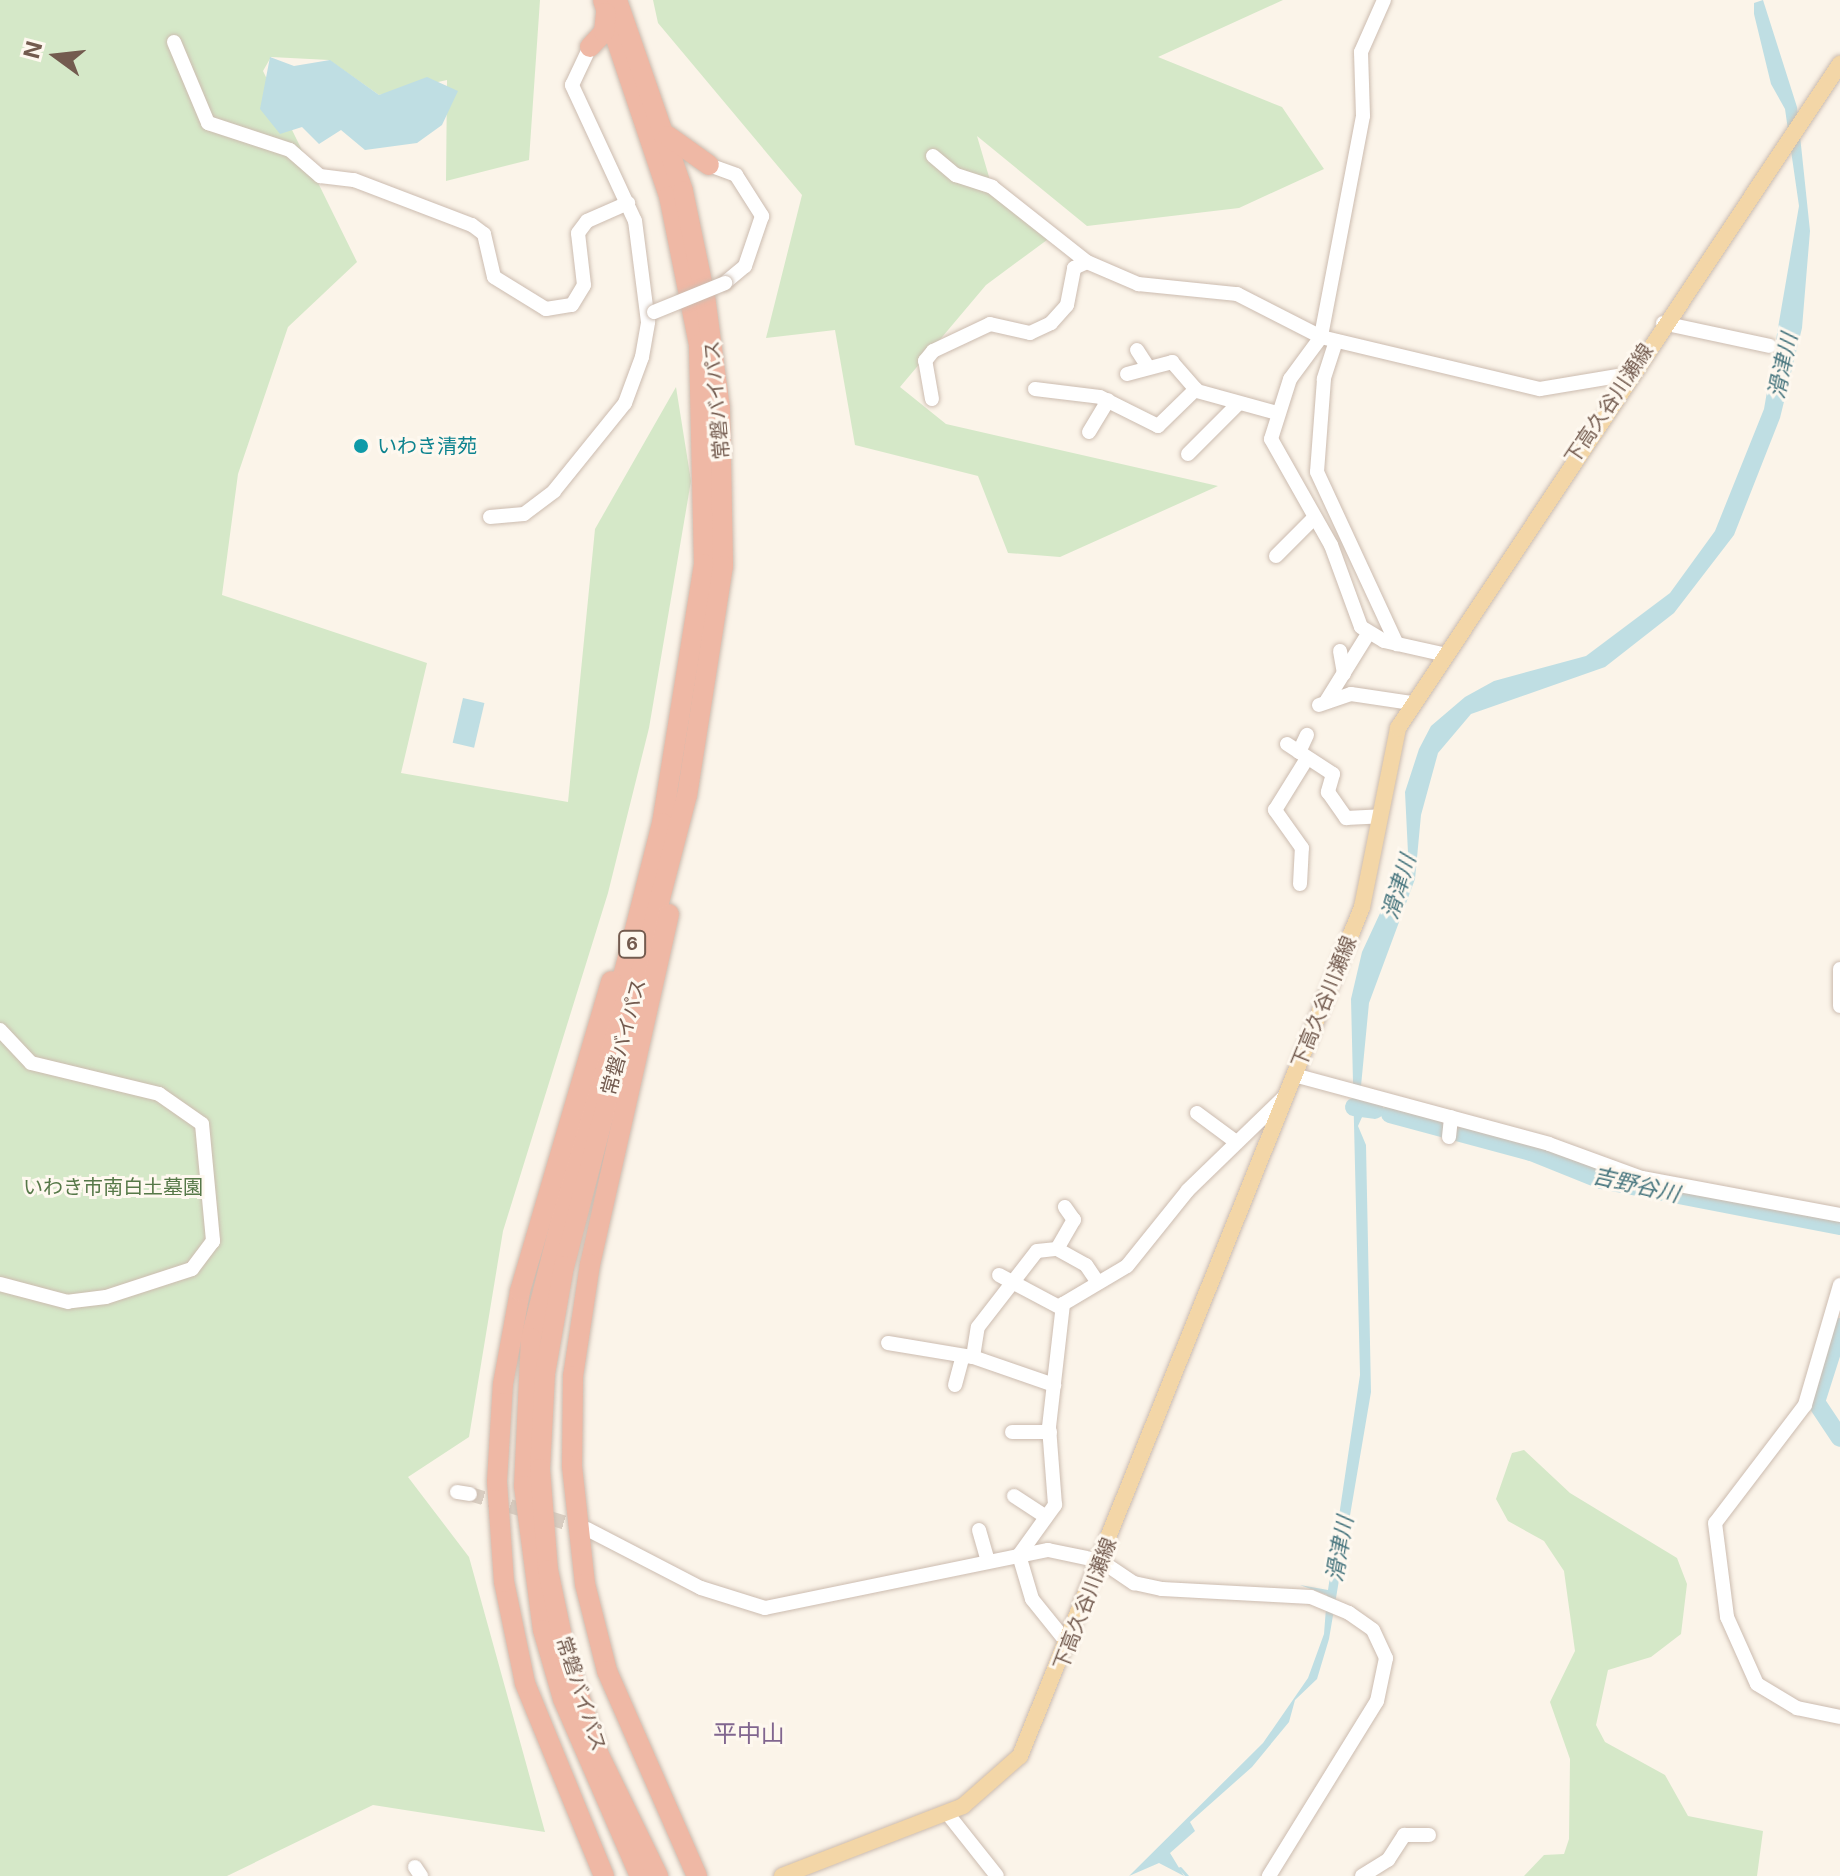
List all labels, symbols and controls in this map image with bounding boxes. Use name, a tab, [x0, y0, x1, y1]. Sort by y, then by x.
north arrow	[16, 16, 96, 96]
text: N	[18, 38, 48, 61]
water label: 滑津川	[1763, 331, 1803, 401]
street label: 常磐バイパス	[700, 339, 734, 461]
street label: 下高久谷川瀬線	[1560, 339, 1658, 469]
place label: いわき清苑	[377, 434, 477, 458]
marker: いわき清苑	[352, 437, 370, 455]
water label: 滑津川	[1377, 852, 1421, 922]
road number: 6	[618, 930, 646, 958]
street label: 下高久谷川瀬線	[1287, 933, 1361, 1071]
street label: 常磐バイパス	[597, 976, 651, 1098]
water label: 吉野谷川	[1590, 1162, 1682, 1208]
park label: いわき市南白土墓園	[23, 1175, 203, 1199]
water label: 滑津川	[1321, 1514, 1359, 1584]
street label: 下高久谷川瀬線	[1049, 1534, 1121, 1674]
street label: 常磐バイパス	[551, 1633, 611, 1755]
district label: 平中山	[713, 1720, 785, 1748]

